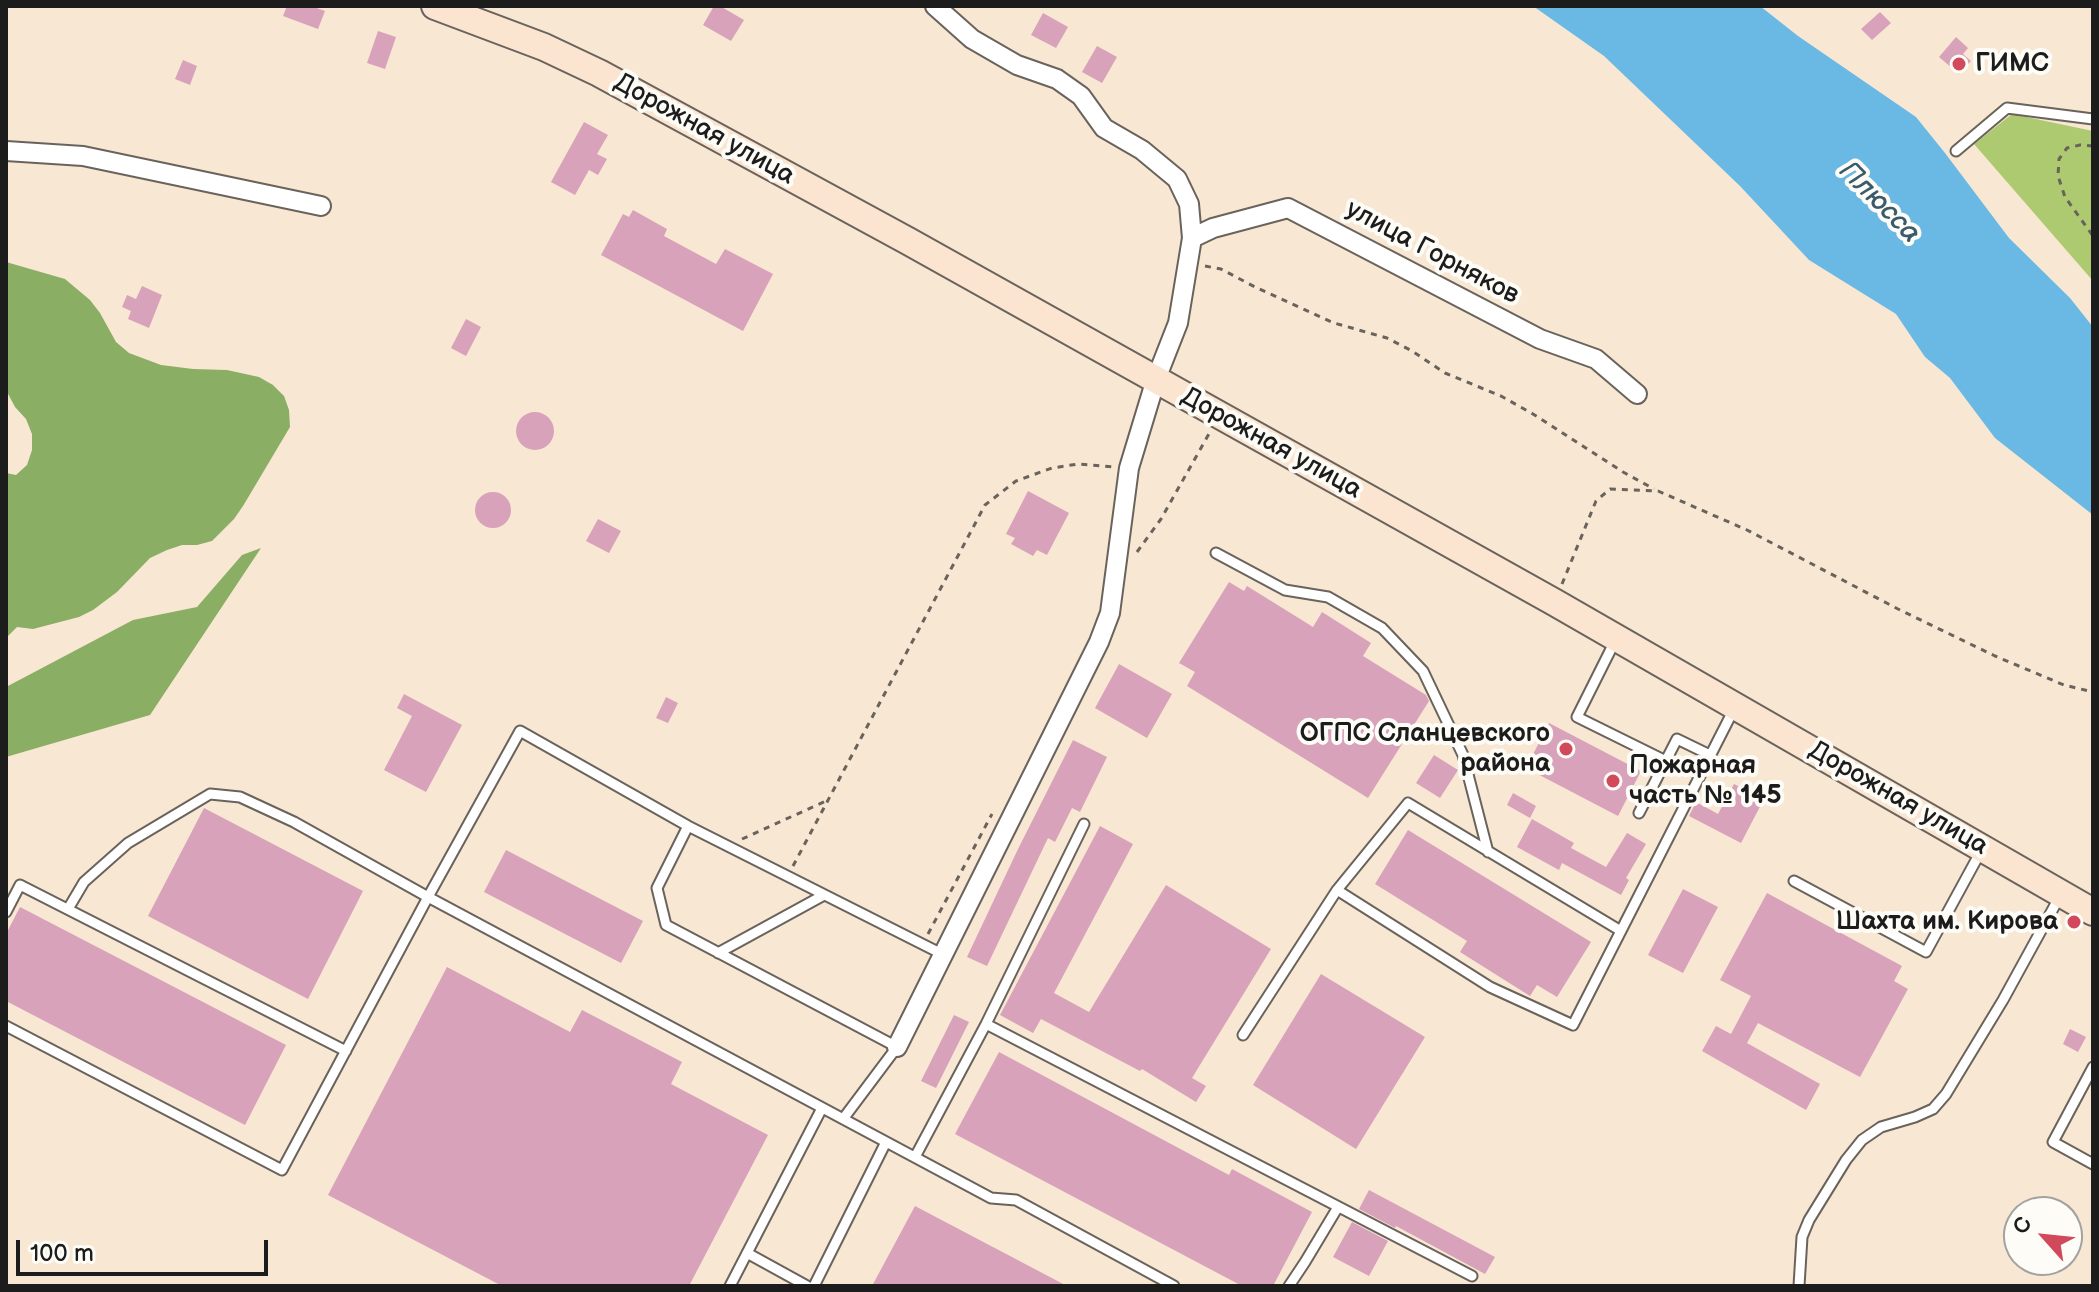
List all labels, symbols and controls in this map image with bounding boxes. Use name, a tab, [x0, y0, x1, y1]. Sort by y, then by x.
place label: ГИМС	[1975, 48, 2049, 80]
marker: ГИМС	[1950, 55, 1968, 73]
street label: Дорожная улица	[608, 68, 800, 192]
water label: Плюсса	[1831, 155, 1927, 251]
street label: улица Горняков	[1340, 194, 1524, 312]
street label: Дорожная улица	[1175, 382, 1367, 506]
place label: ОГПС Сланцевского района	[1300, 718, 1550, 780]
street label: Дорожная улица	[1803, 735, 1993, 863]
marker: ОГПС Сланцевского района	[1557, 740, 1575, 758]
place label: Пожарная часть № 145	[1629, 750, 1781, 812]
marker: Пожарная часть № 145	[1604, 772, 1622, 790]
place label: Шахта им. Кирова	[1836, 906, 2058, 938]
marker: Шахта им. Кирова	[2065, 913, 2083, 931]
north arrow	[2003, 1196, 2083, 1276]
text: С	[2007, 1213, 2038, 1239]
scale bar	[20, 1224, 272, 1274]
text: 100 m	[30, 1239, 94, 1268]

